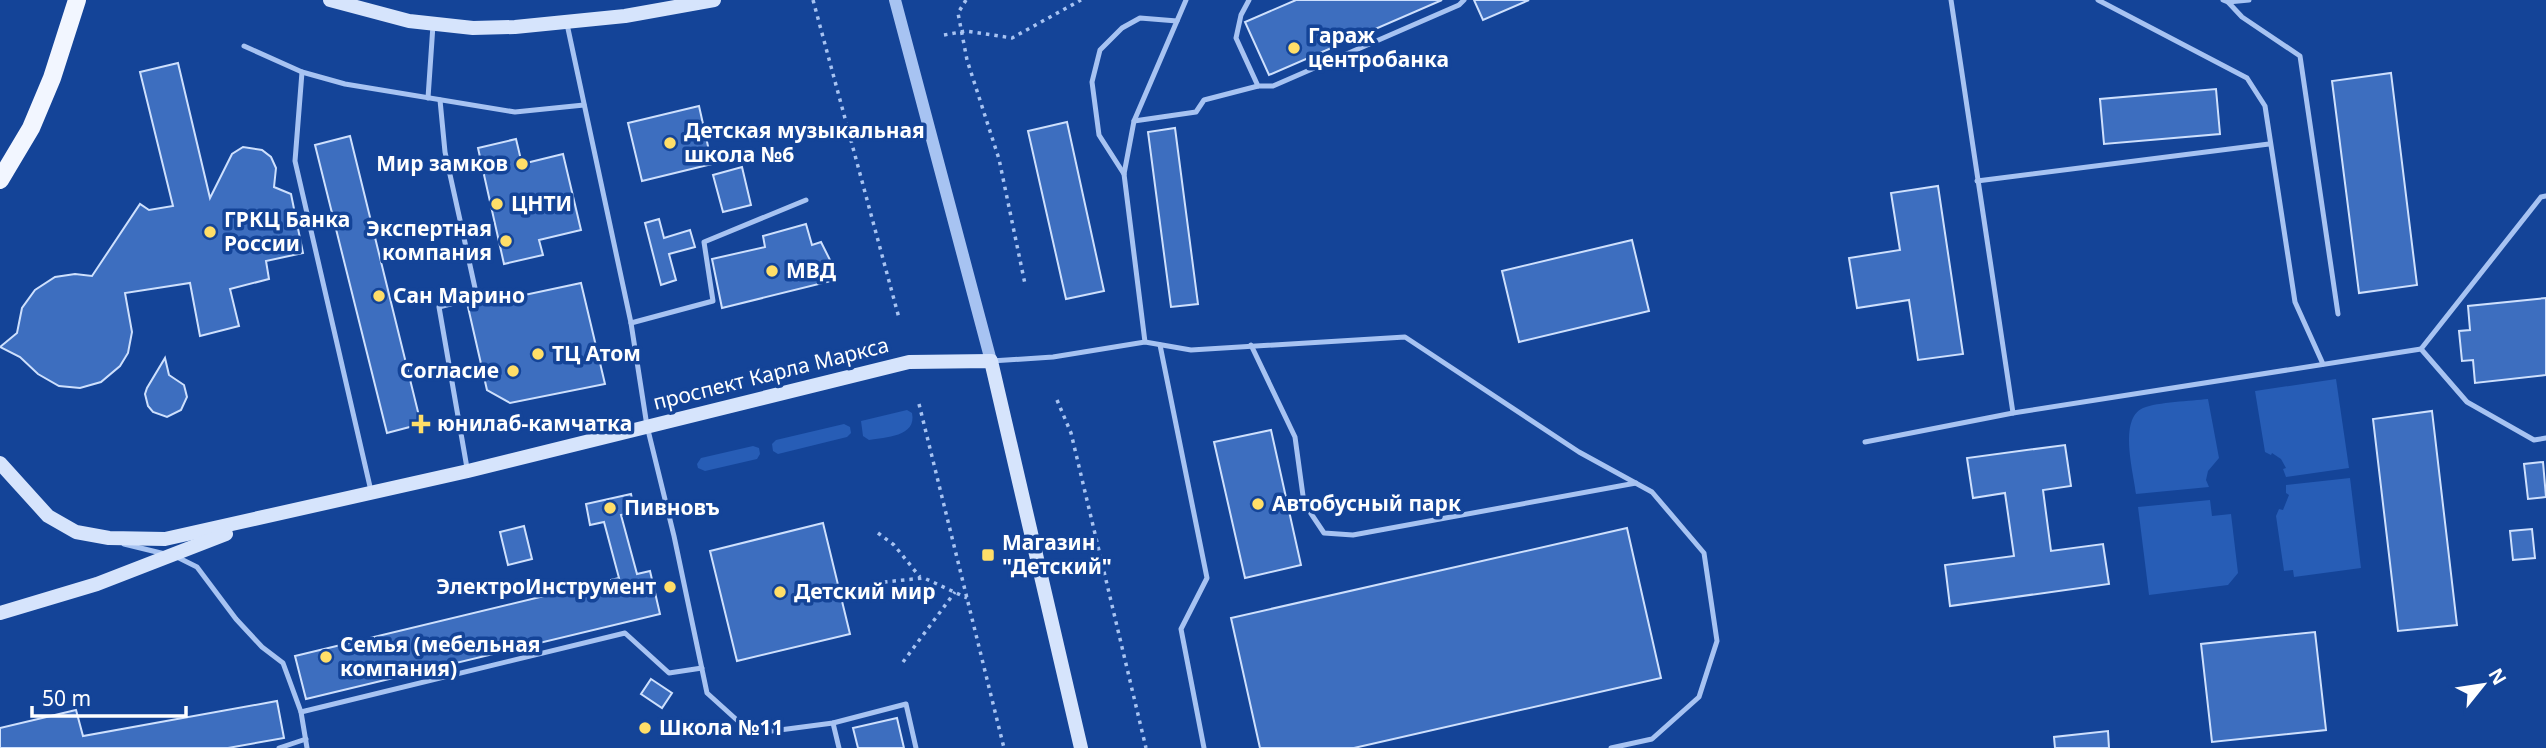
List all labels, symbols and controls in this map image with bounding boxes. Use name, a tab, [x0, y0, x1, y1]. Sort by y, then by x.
place label: Гараж центробанка	[1308, 21, 1449, 73]
marker: Гараж центробанка	[1286, 40, 1302, 56]
place label: Детская музыкальная школа №6	[684, 116, 925, 168]
marker: Детская музыкальная школа №6	[662, 135, 678, 151]
place label: Мир замков	[376, 149, 508, 177]
marker: Мир замков	[514, 156, 530, 172]
place label: ЦНТИ	[511, 189, 572, 217]
marker: ЦНТИ	[489, 196, 505, 212]
place label: ГРКЦ Банка России	[224, 205, 350, 257]
place label: Экспертная компания	[366, 214, 492, 266]
marker: ГРКЦ Банка России	[202, 224, 218, 240]
marker: Экспертная компания	[498, 233, 514, 249]
place label: МВД	[786, 256, 837, 284]
marker: МВД	[764, 263, 780, 279]
place label: Сан Марино	[393, 281, 525, 309]
marker: Сан Марино	[371, 288, 387, 304]
street label: проспект Карла Маркса	[650, 330, 892, 416]
place label: ТЦ Атом	[552, 339, 641, 367]
marker: ТЦ Атом	[530, 346, 546, 362]
place label: Согласие	[400, 356, 499, 384]
marker: Согласие	[505, 363, 521, 379]
place label: юнилаб-камчатка	[437, 409, 632, 437]
marker: юнилаб-камчатка	[411, 414, 431, 434]
place label: Автобусный парк	[1272, 489, 1461, 517]
place label: Пивновъ	[624, 493, 720, 521]
marker: Автобусный парк	[1250, 496, 1266, 512]
marker: Пивновъ	[602, 500, 618, 516]
place label: Магазин "Детский"	[1002, 528, 1112, 580]
marker: Магазин "Детский"	[980, 547, 996, 563]
place label: ЭлектроИнструмент	[436, 572, 656, 600]
place label: Детский мир	[794, 577, 936, 605]
marker: ЭлектроИнструмент	[662, 579, 678, 595]
marker: Детский мир	[772, 584, 788, 600]
place label: Семья (мебельная компания)	[340, 630, 540, 682]
marker: Семья (мебельная компания)	[318, 649, 334, 665]
north arrow	[2448, 650, 2518, 720]
text: N	[2483, 663, 2513, 690]
scale bar	[32, 674, 186, 718]
text: 50 m	[42, 684, 91, 712]
place label: Школа №11	[659, 713, 784, 741]
marker: Школа №11	[637, 720, 653, 736]

